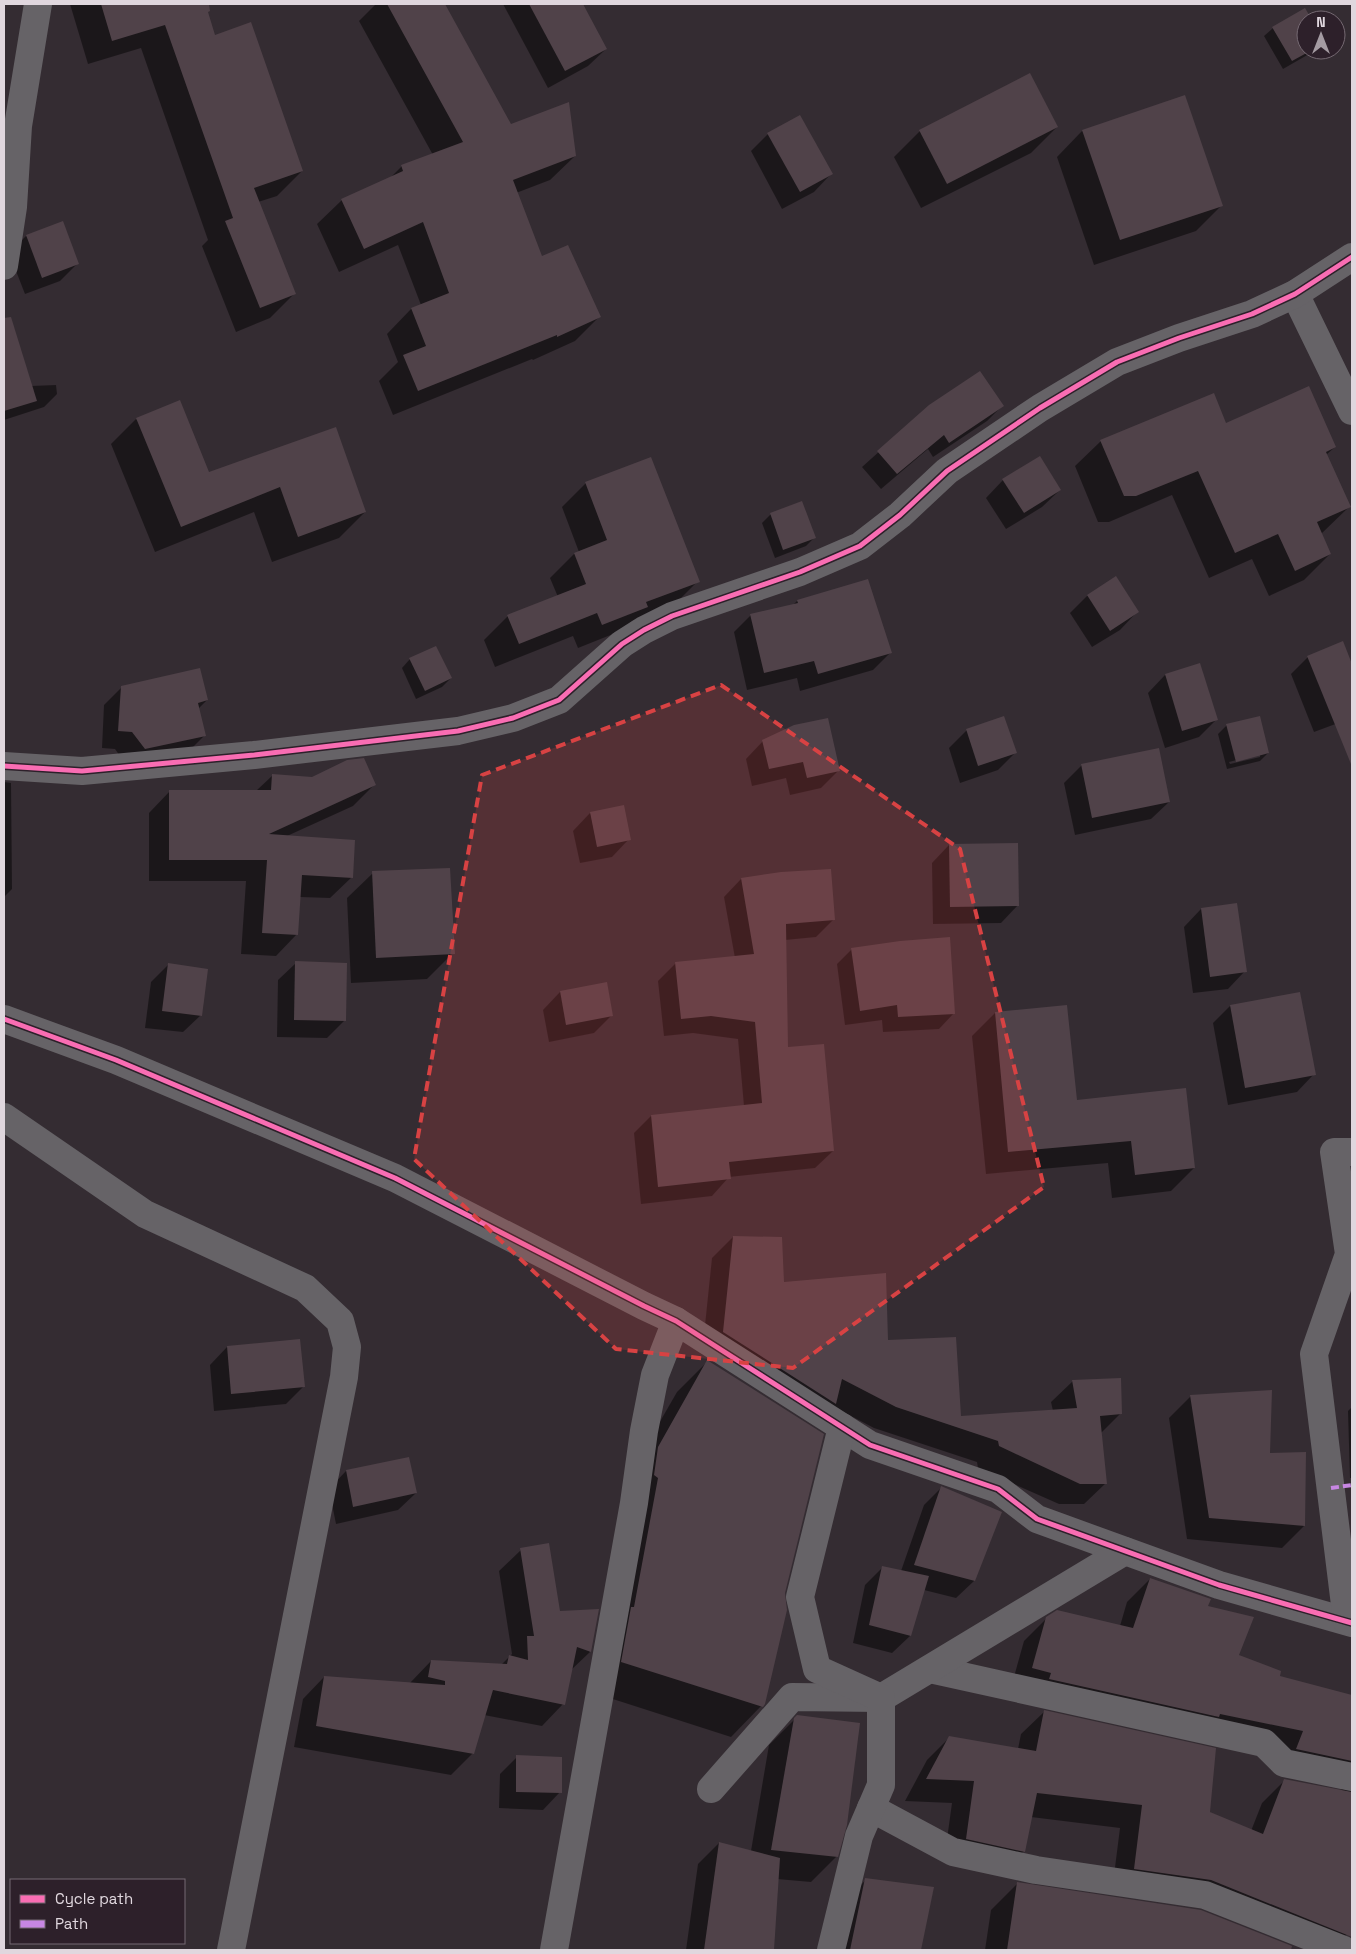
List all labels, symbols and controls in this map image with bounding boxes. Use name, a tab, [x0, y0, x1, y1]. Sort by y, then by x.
north arrow	[1296, 10, 1346, 60]
text: N	[1316, 13, 1326, 31]
legend	[10, 1879, 185, 1944]
text: Cycle path	[55, 1889, 133, 1908]
text: Path	[55, 1914, 88, 1933]

